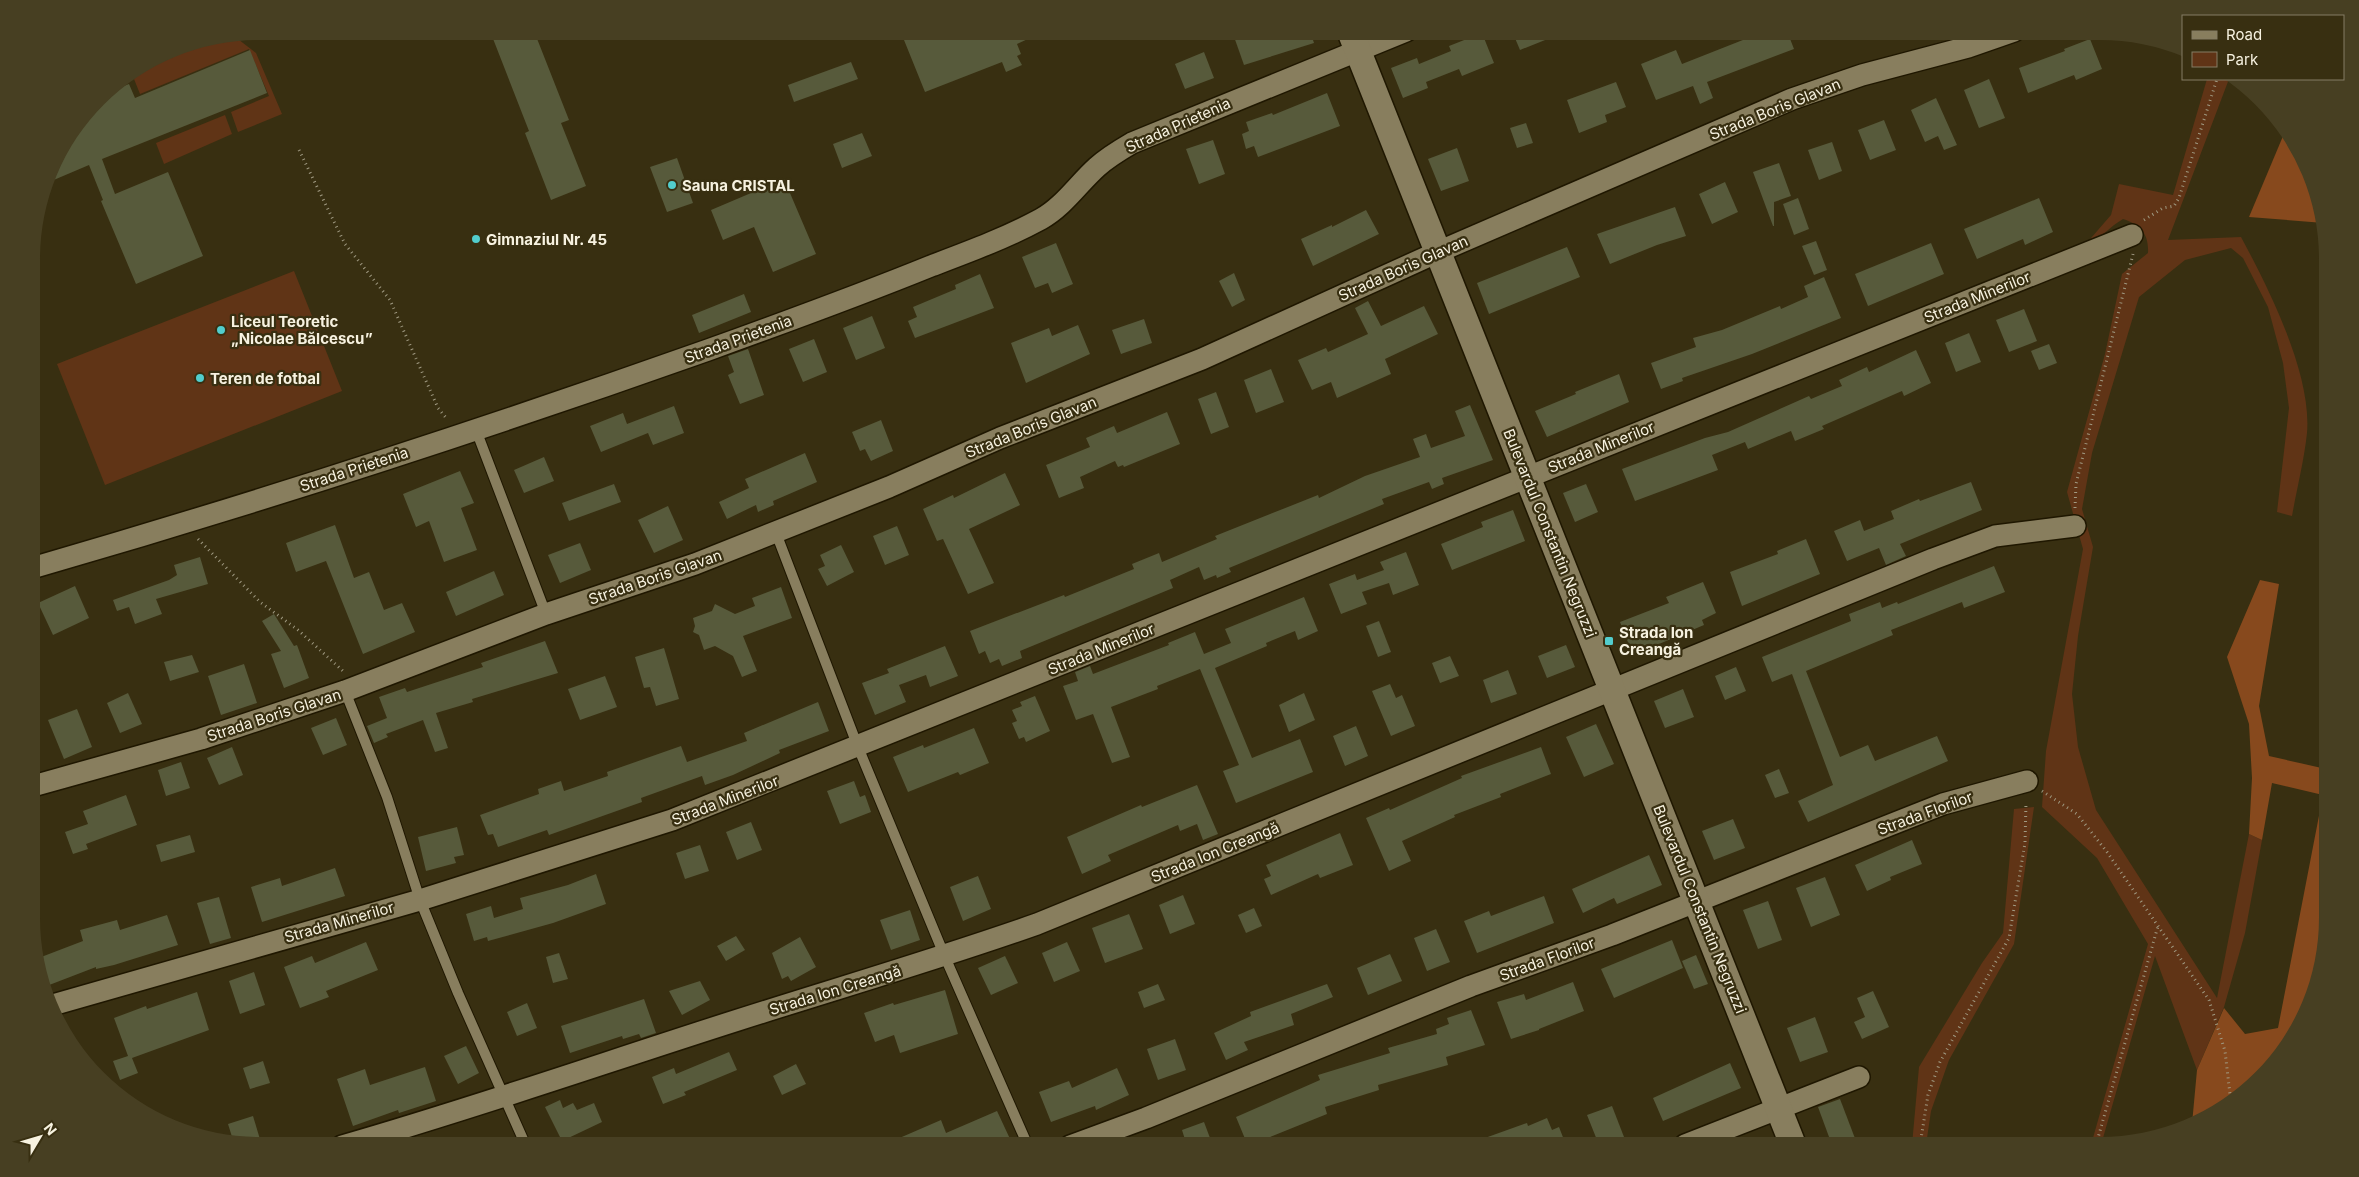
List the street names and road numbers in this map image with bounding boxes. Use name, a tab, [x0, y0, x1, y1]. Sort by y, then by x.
street label: Strada Boris Glavan	[1707, 74, 1843, 144]
street label: Strada Prietenia	[1123, 93, 1233, 157]
street label: Strada Boris Glavan	[1335, 231, 1471, 305]
street label: Strada Minerilor	[1921, 267, 2033, 327]
street label: Strada Prietenia	[682, 311, 794, 367]
street label: Strada Boris Glavan	[963, 392, 1099, 462]
street label: Strada Minerilor	[1545, 417, 1657, 477]
street label: Bulevardul Constantin Negruzzi	[1499, 426, 1601, 640]
street label: Strada Prietenia	[297, 443, 411, 495]
street label: Strada Boris Glavan	[586, 545, 724, 609]
street label: Strada Minerilor	[1045, 619, 1157, 679]
street label: Strada Boris Glavan	[205, 684, 343, 746]
street label: Strada Minerilor	[669, 771, 781, 829]
street label: Strada Florilor	[1875, 787, 1975, 839]
street label: Bulevardul Constantin Negruzzi	[1649, 802, 1751, 1016]
street label: Strada Ion Creangă	[1148, 818, 1282, 886]
street label: Strada Minerilor	[282, 897, 396, 947]
street label: Strada Florilor	[1497, 933, 1597, 985]
street label: Strada Ion Creangă	[767, 961, 903, 1019]

